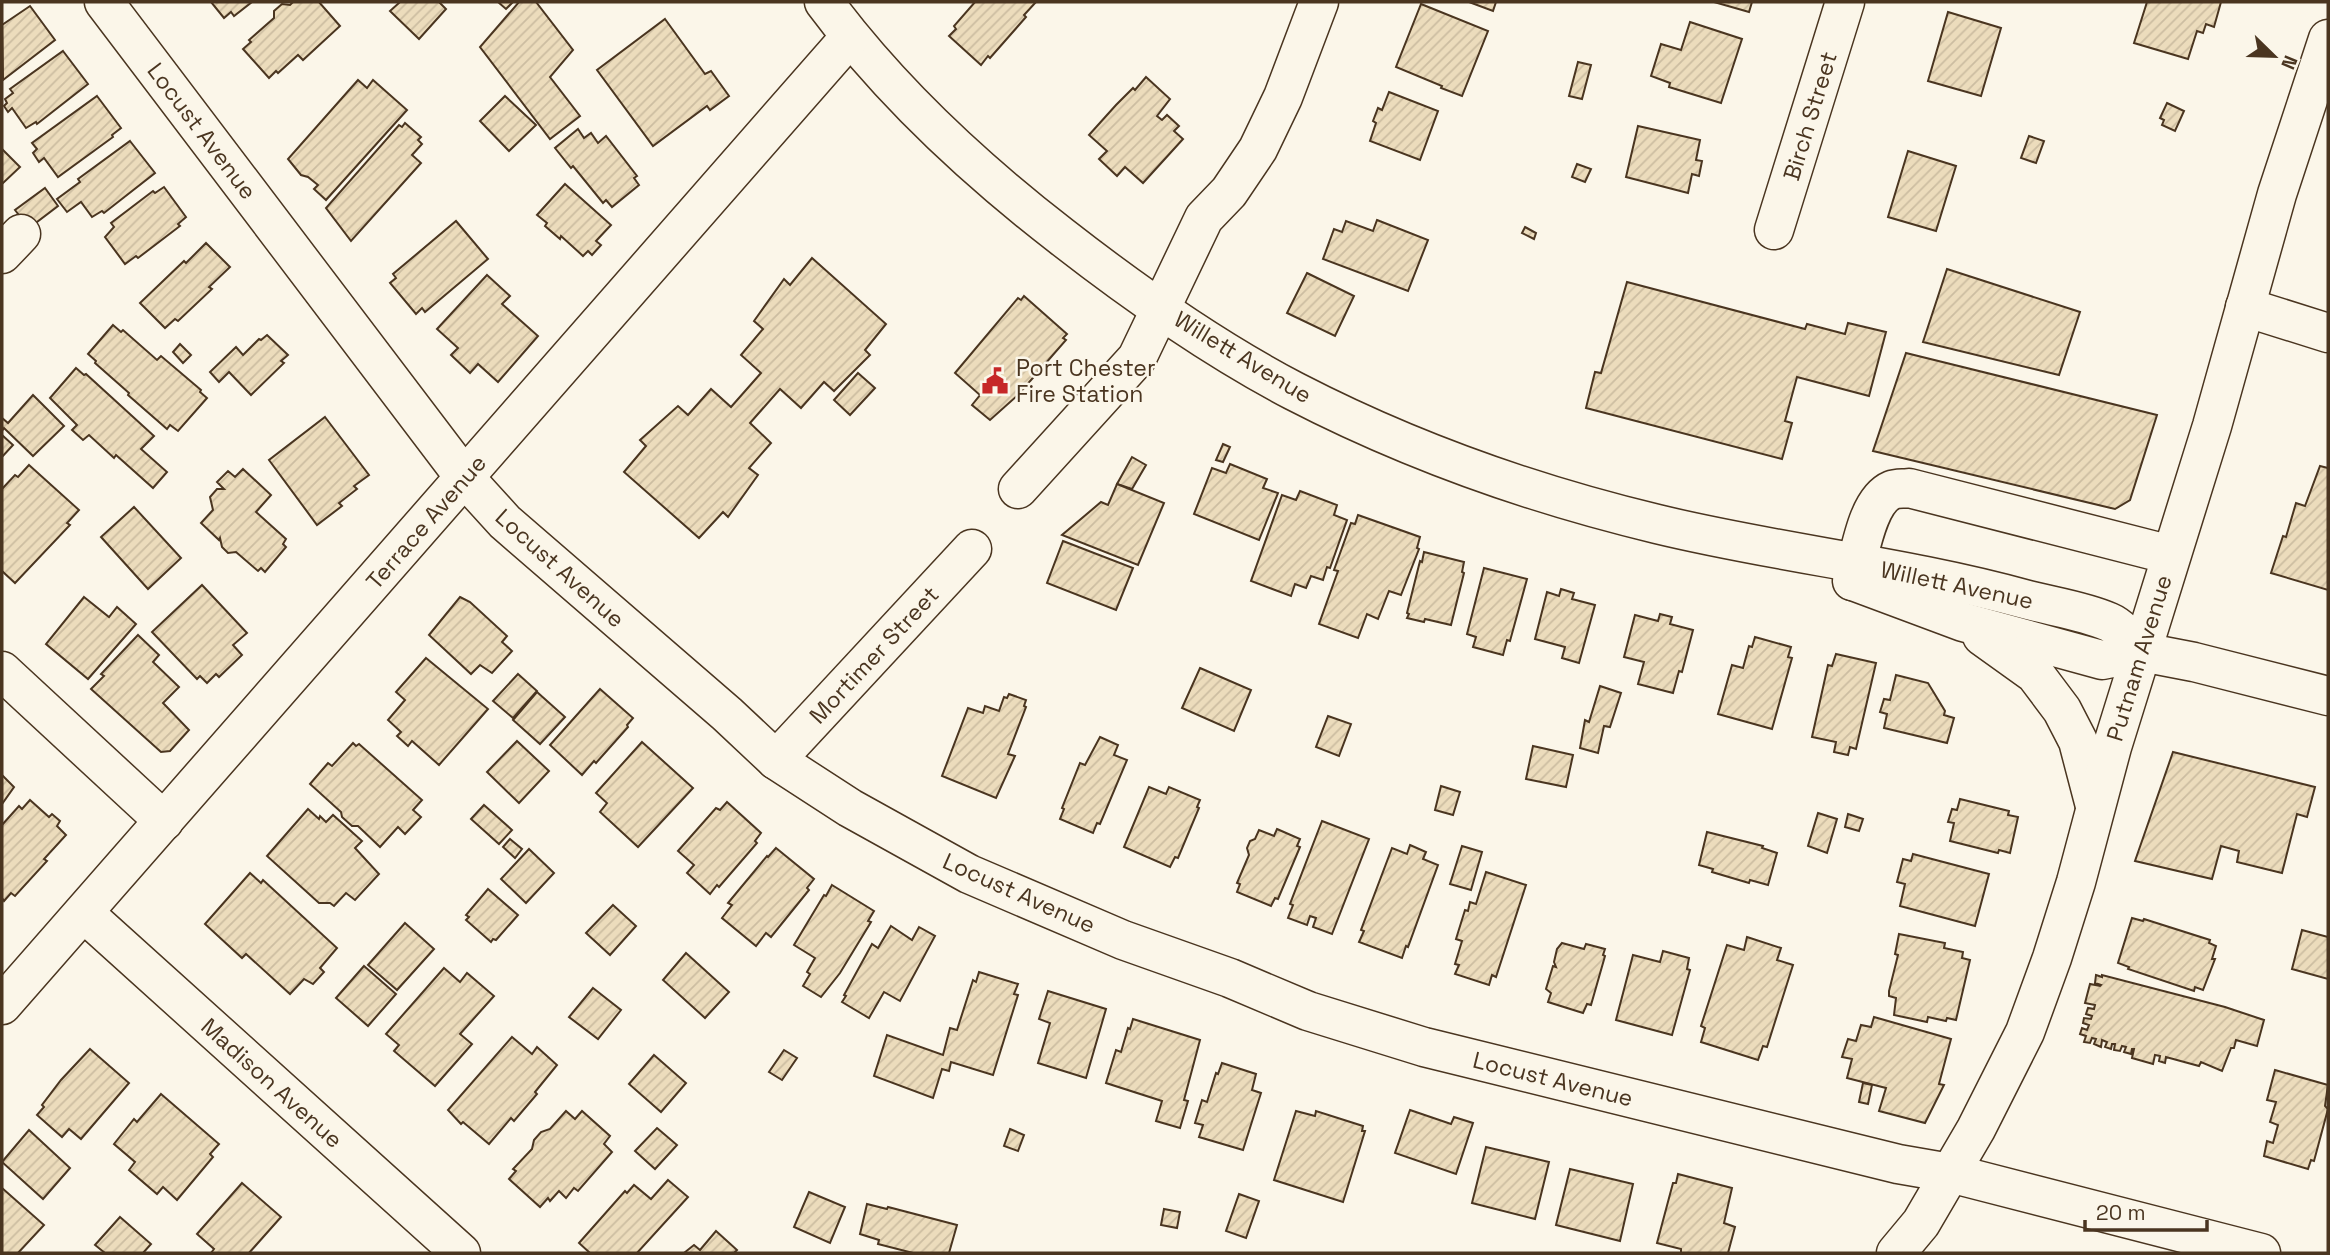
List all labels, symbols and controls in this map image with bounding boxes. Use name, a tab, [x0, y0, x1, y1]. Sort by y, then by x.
north arrow	[2239, 21, 2309, 91]
street label: Birch Street	[1776, 48, 1844, 184]
text: N	[2275, 52, 2303, 73]
street label: Locust Avenue	[141, 57, 263, 205]
street label: Willett Avenue	[1169, 304, 1317, 410]
place label: Port Chester Fire Station	[1016, 353, 1156, 409]
public building icon: Port Chester Fire Station	[980, 366, 1010, 396]
street label: Terrace Avenue	[359, 448, 493, 596]
street label: Locust Avenue	[489, 502, 631, 634]
street label: Willett Avenue	[1878, 554, 2036, 616]
street label: Putnam Avenue	[2099, 571, 2179, 745]
street label: Mortimer Street	[803, 580, 945, 730]
street label: Locust Avenue	[938, 846, 1100, 940]
street label: Madison Avenue	[195, 1011, 349, 1155]
street label: Locust Avenue	[1470, 1045, 1636, 1113]
scale bar	[2085, 1188, 2208, 1232]
text: 20 m	[2096, 1199, 2146, 1226]

